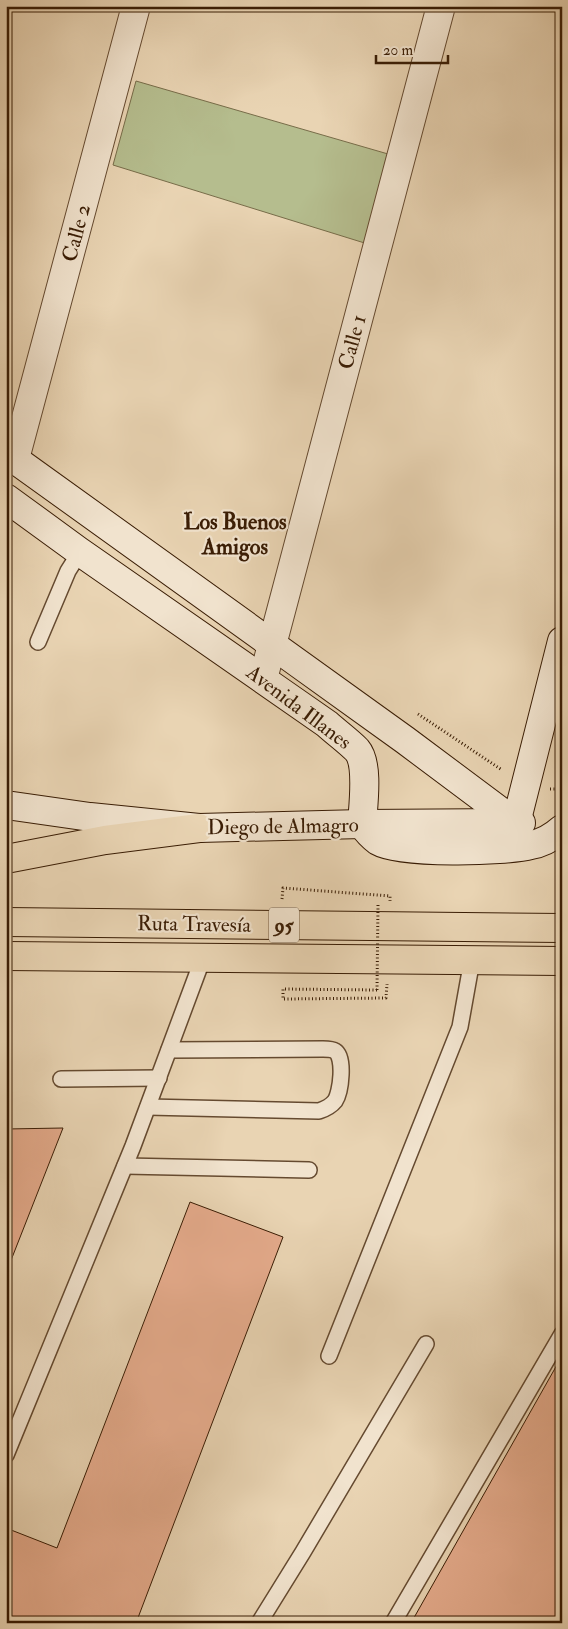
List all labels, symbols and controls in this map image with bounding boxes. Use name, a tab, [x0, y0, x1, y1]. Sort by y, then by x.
scale bar	[376, 32, 448, 64]
text: 20 m	[383, 41, 413, 60]
street label: Calle 2	[56, 201, 97, 265]
street label: Calle 1	[332, 312, 373, 372]
district label: Los Buenos Amigos	[183, 508, 287, 562]
street label: Avenida Illanes	[240, 658, 357, 756]
street label: Diego de Almagro	[207, 812, 359, 841]
road number: 95	[269, 908, 299, 942]
street label: Ruta Travesía	[137, 910, 252, 939]

